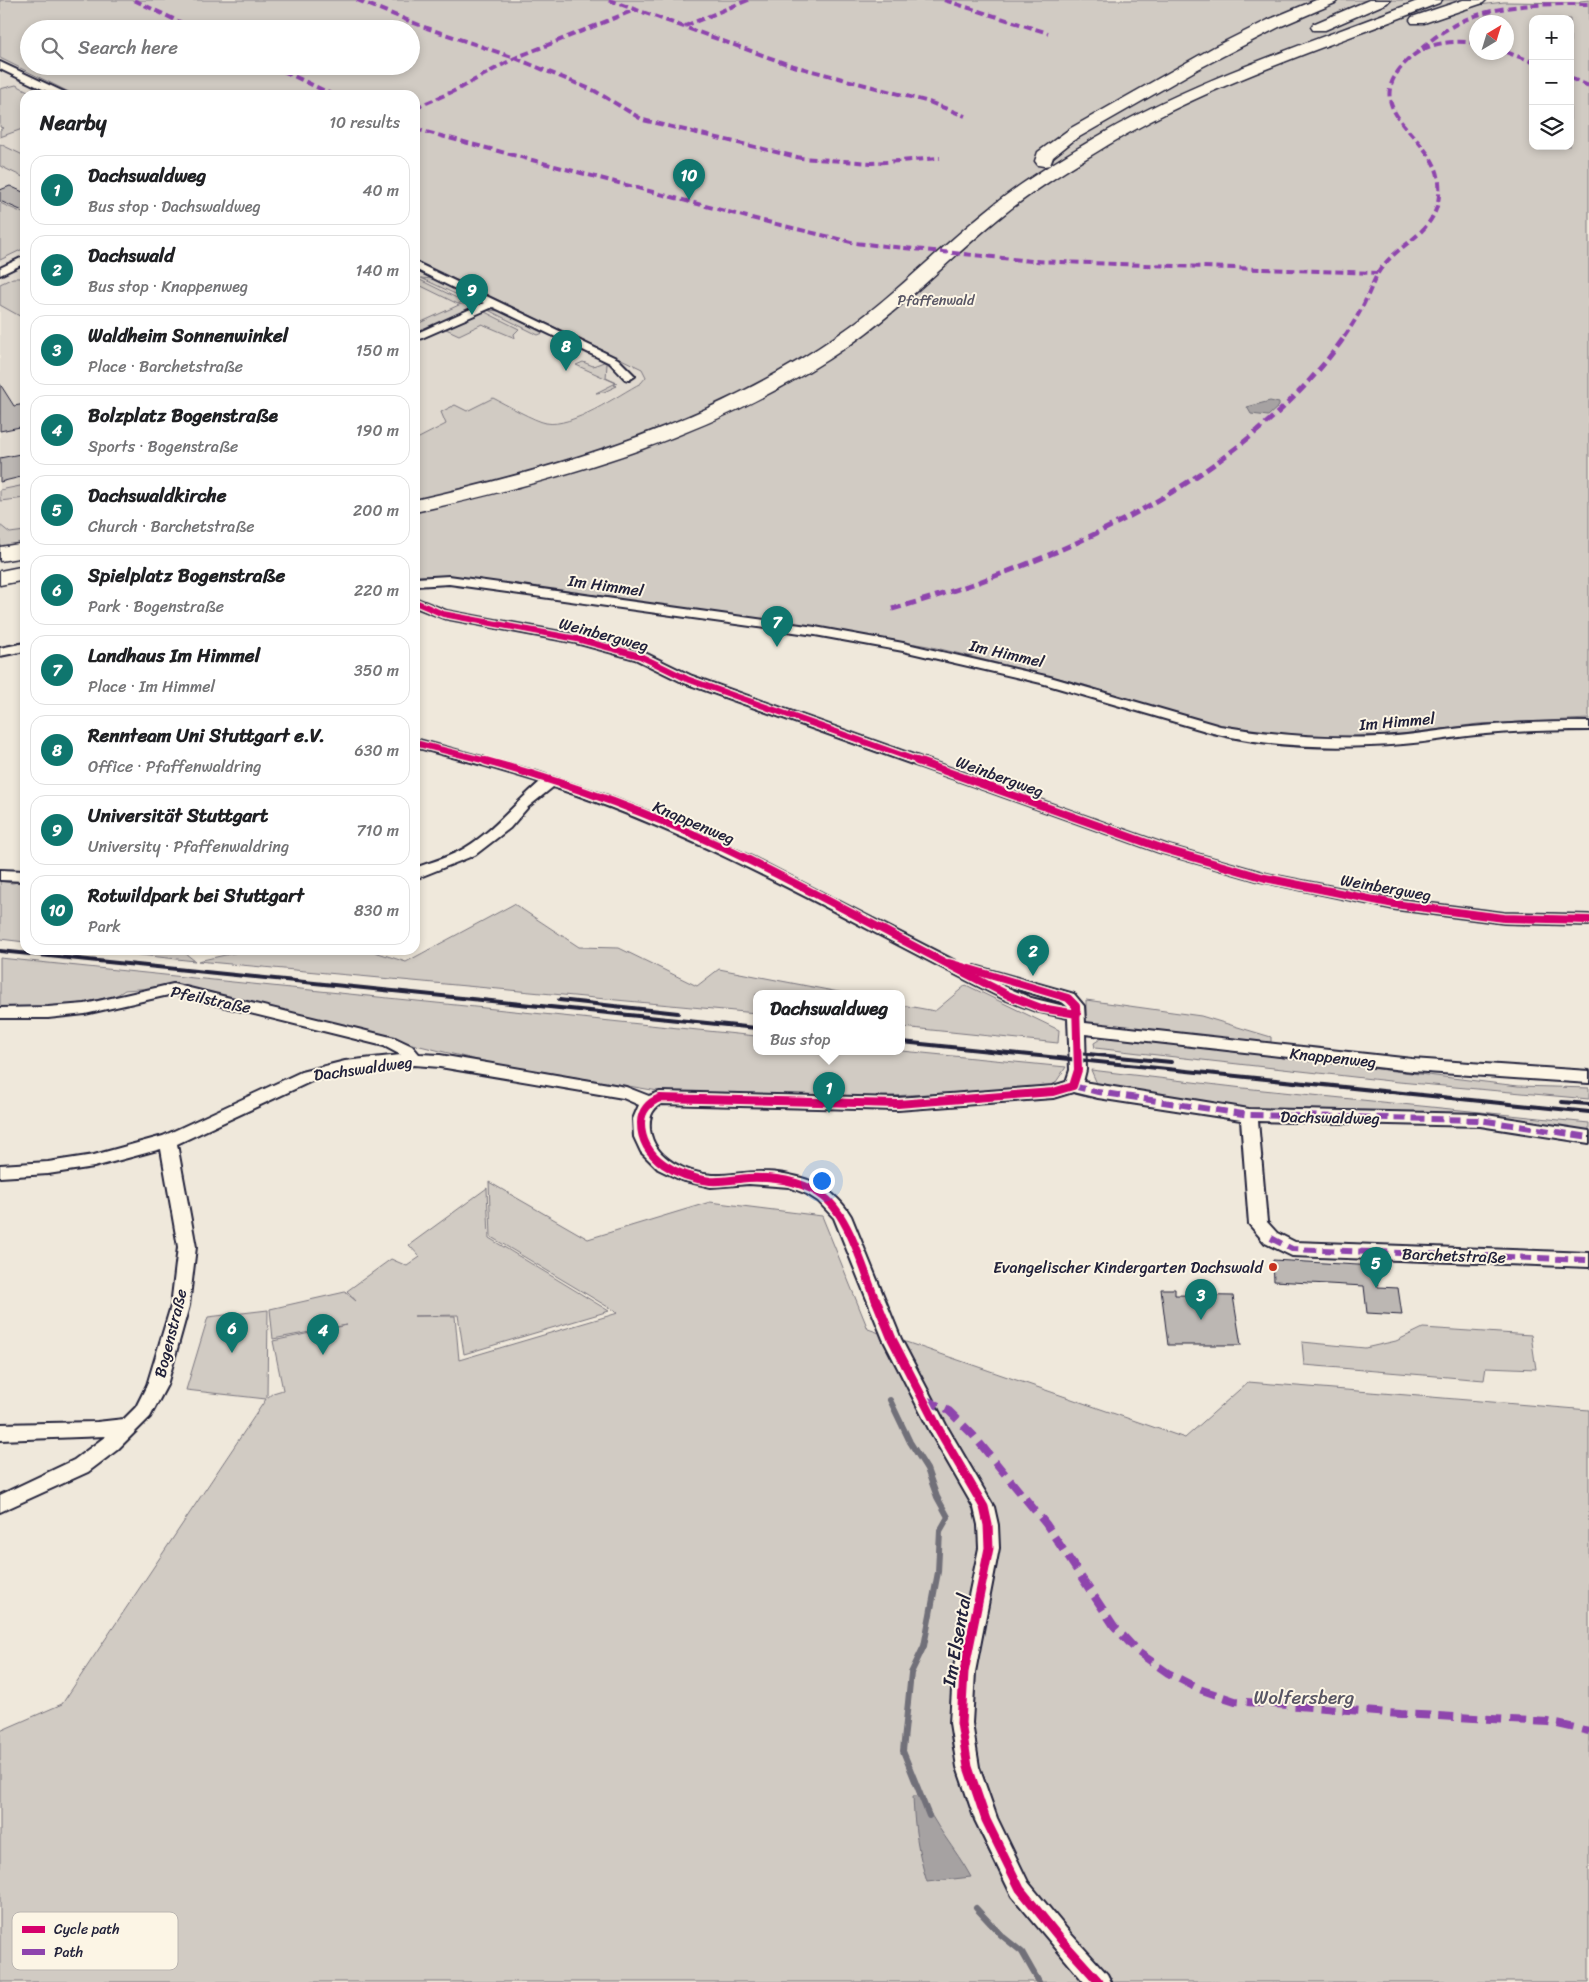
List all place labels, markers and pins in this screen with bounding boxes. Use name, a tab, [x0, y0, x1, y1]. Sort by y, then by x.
pin: 10	[673, 159, 705, 200]
pin: 9	[456, 274, 488, 315]
pin: 8	[550, 330, 582, 371]
pin: 7	[761, 606, 793, 647]
pin: 2	[1017, 935, 1049, 976]
pin: 1	[813, 1072, 845, 1113]
pin: 5	[1360, 1247, 1392, 1288]
place label: Evangelischer Kindergarten Dachswald	[993, 1253, 1265, 1282]
marker: Evangelischer Kindergarten Dachswald	[1267, 1261, 1279, 1273]
pin: 3	[1185, 1279, 1217, 1320]
pin: 6	[216, 1312, 248, 1353]
pin: 4	[307, 1314, 339, 1355]

